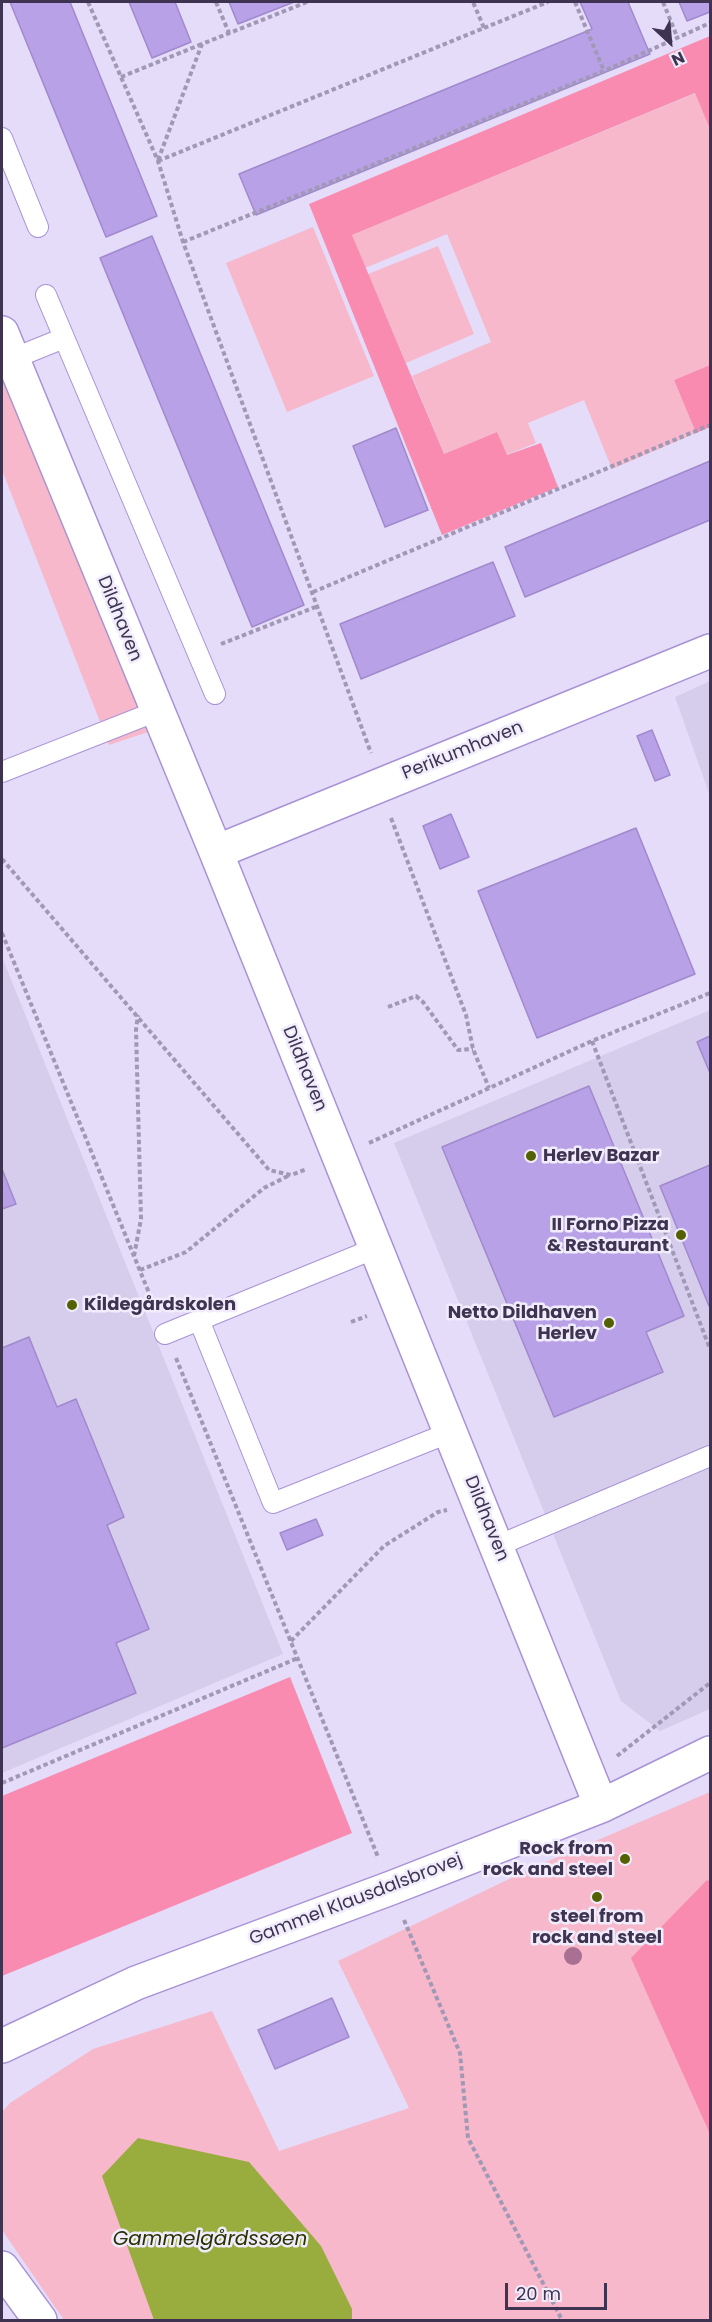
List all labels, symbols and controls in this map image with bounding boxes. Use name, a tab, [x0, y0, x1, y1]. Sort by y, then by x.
north arrow	[640, 12, 700, 72]
text: N	[668, 46, 689, 72]
street label: Dildhaven	[92, 573, 146, 665]
street label: Perikumhaven	[399, 717, 527, 785]
street label: Dildhaven	[277, 1023, 331, 1115]
place label: Herlev Bazar	[543, 1145, 659, 1167]
marker: Herlev Bazar	[524, 1149, 538, 1163]
place label: II Forno Pizza & Restaurant	[547, 1214, 669, 1256]
marker: II Forno Pizza & Restaurant	[674, 1228, 688, 1242]
place label: Kildegårdskolen	[84, 1294, 236, 1316]
marker: Kildegårdskolen	[65, 1298, 79, 1312]
place label: Netto Dildhaven Herlev	[448, 1302, 597, 1344]
marker: Netto Dildhaven Herlev	[602, 1316, 616, 1330]
street label: Dildhaven	[459, 1473, 513, 1565]
place label: Rock from rock and steel	[483, 1838, 613, 1880]
street label: Gammel Klausdalsbrovej	[247, 1849, 465, 1951]
marker: Rock from rock and steel	[618, 1852, 632, 1866]
marker: steel from rock and steel	[590, 1890, 604, 1904]
place label: steel from rock and steel	[532, 1906, 662, 1948]
water label: Gammelgårdssøen	[113, 2228, 307, 2252]
scale bar	[508, 2271, 610, 2309]
text: 20 m	[516, 2281, 561, 2306]

